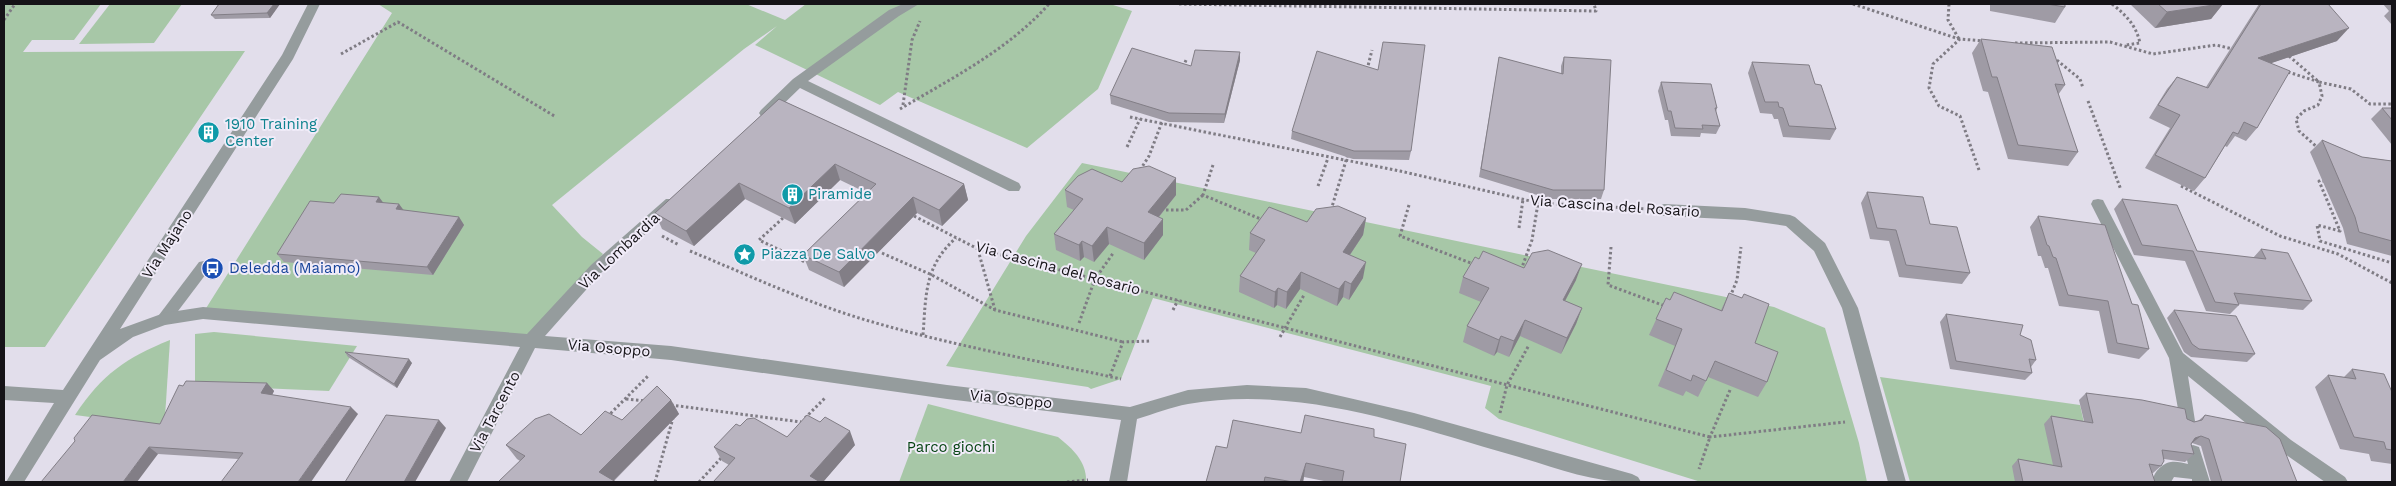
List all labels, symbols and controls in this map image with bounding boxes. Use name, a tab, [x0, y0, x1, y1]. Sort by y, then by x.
place label: 1910 Training Center	[225, 115, 317, 150]
building icon: 1910 Training Center	[197, 121, 221, 145]
building icon: Piramide	[780, 182, 804, 206]
place label: Piramide	[808, 185, 872, 203]
street label: Via Cascina del Rosario	[1530, 191, 1700, 221]
street label: Via Majano	[138, 206, 196, 282]
street label: Via Lombardia	[575, 208, 664, 293]
street label: Via Cascina del Rosario	[974, 237, 1142, 299]
place icon: Piazza De Salvo	[733, 242, 757, 266]
place label: Piazza De Salvo	[761, 245, 876, 263]
bus stop icon: Deledda (Maiamo)	[201, 256, 225, 280]
place label: Deledda (Maiamo)	[229, 259, 360, 277]
street label: Via Osoppo	[567, 335, 651, 361]
street label: Via Tarcento	[466, 368, 524, 456]
street label: Via Osoppo	[969, 386, 1053, 412]
park label: Parco giochi	[907, 438, 995, 456]

